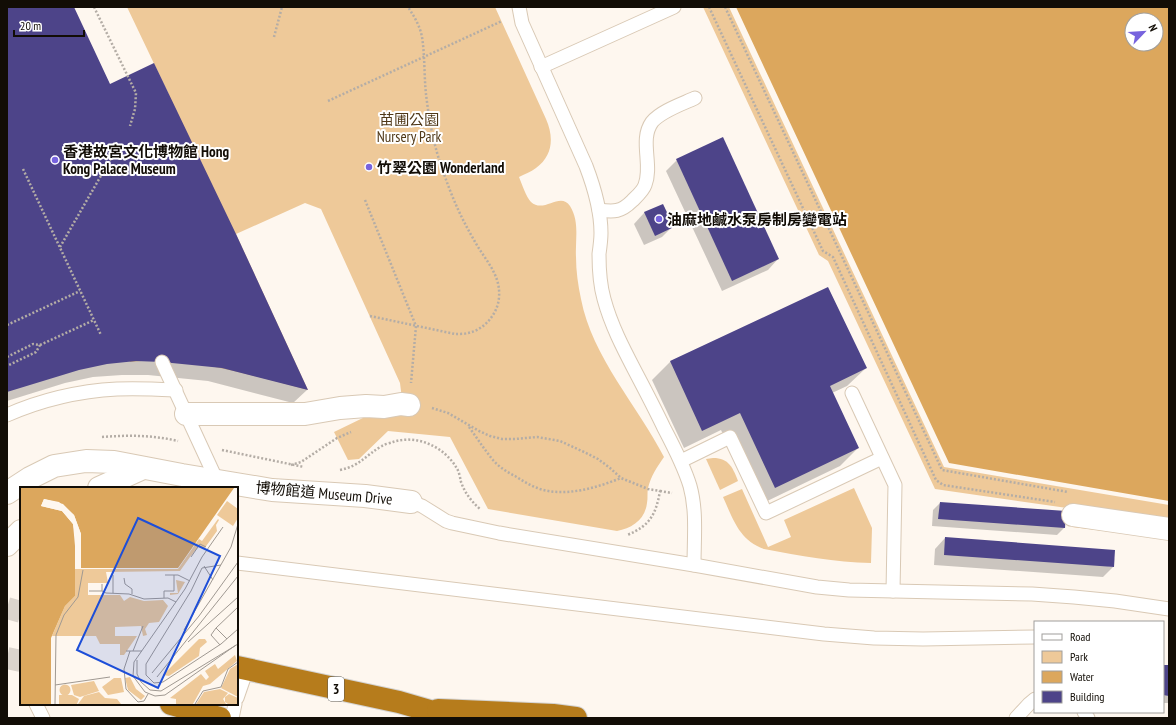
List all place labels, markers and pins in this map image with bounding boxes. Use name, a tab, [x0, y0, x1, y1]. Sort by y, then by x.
place label: 香港故宮文化博物館 Hong Kong Palace Museum	[63, 142, 229, 178]
marker: 香港故宮文化博物館 Hong Kong Palace Museum	[50, 155, 60, 165]
place label: 竹翠公園 Wonderland	[377, 158, 505, 177]
marker: 竹翠公園 Wonderland	[364, 162, 374, 172]
place label: 油麻地鹹水泵房制房變電站	[667, 210, 847, 229]
marker: 油麻地鹹水泵房制房變電站	[654, 214, 664, 224]

